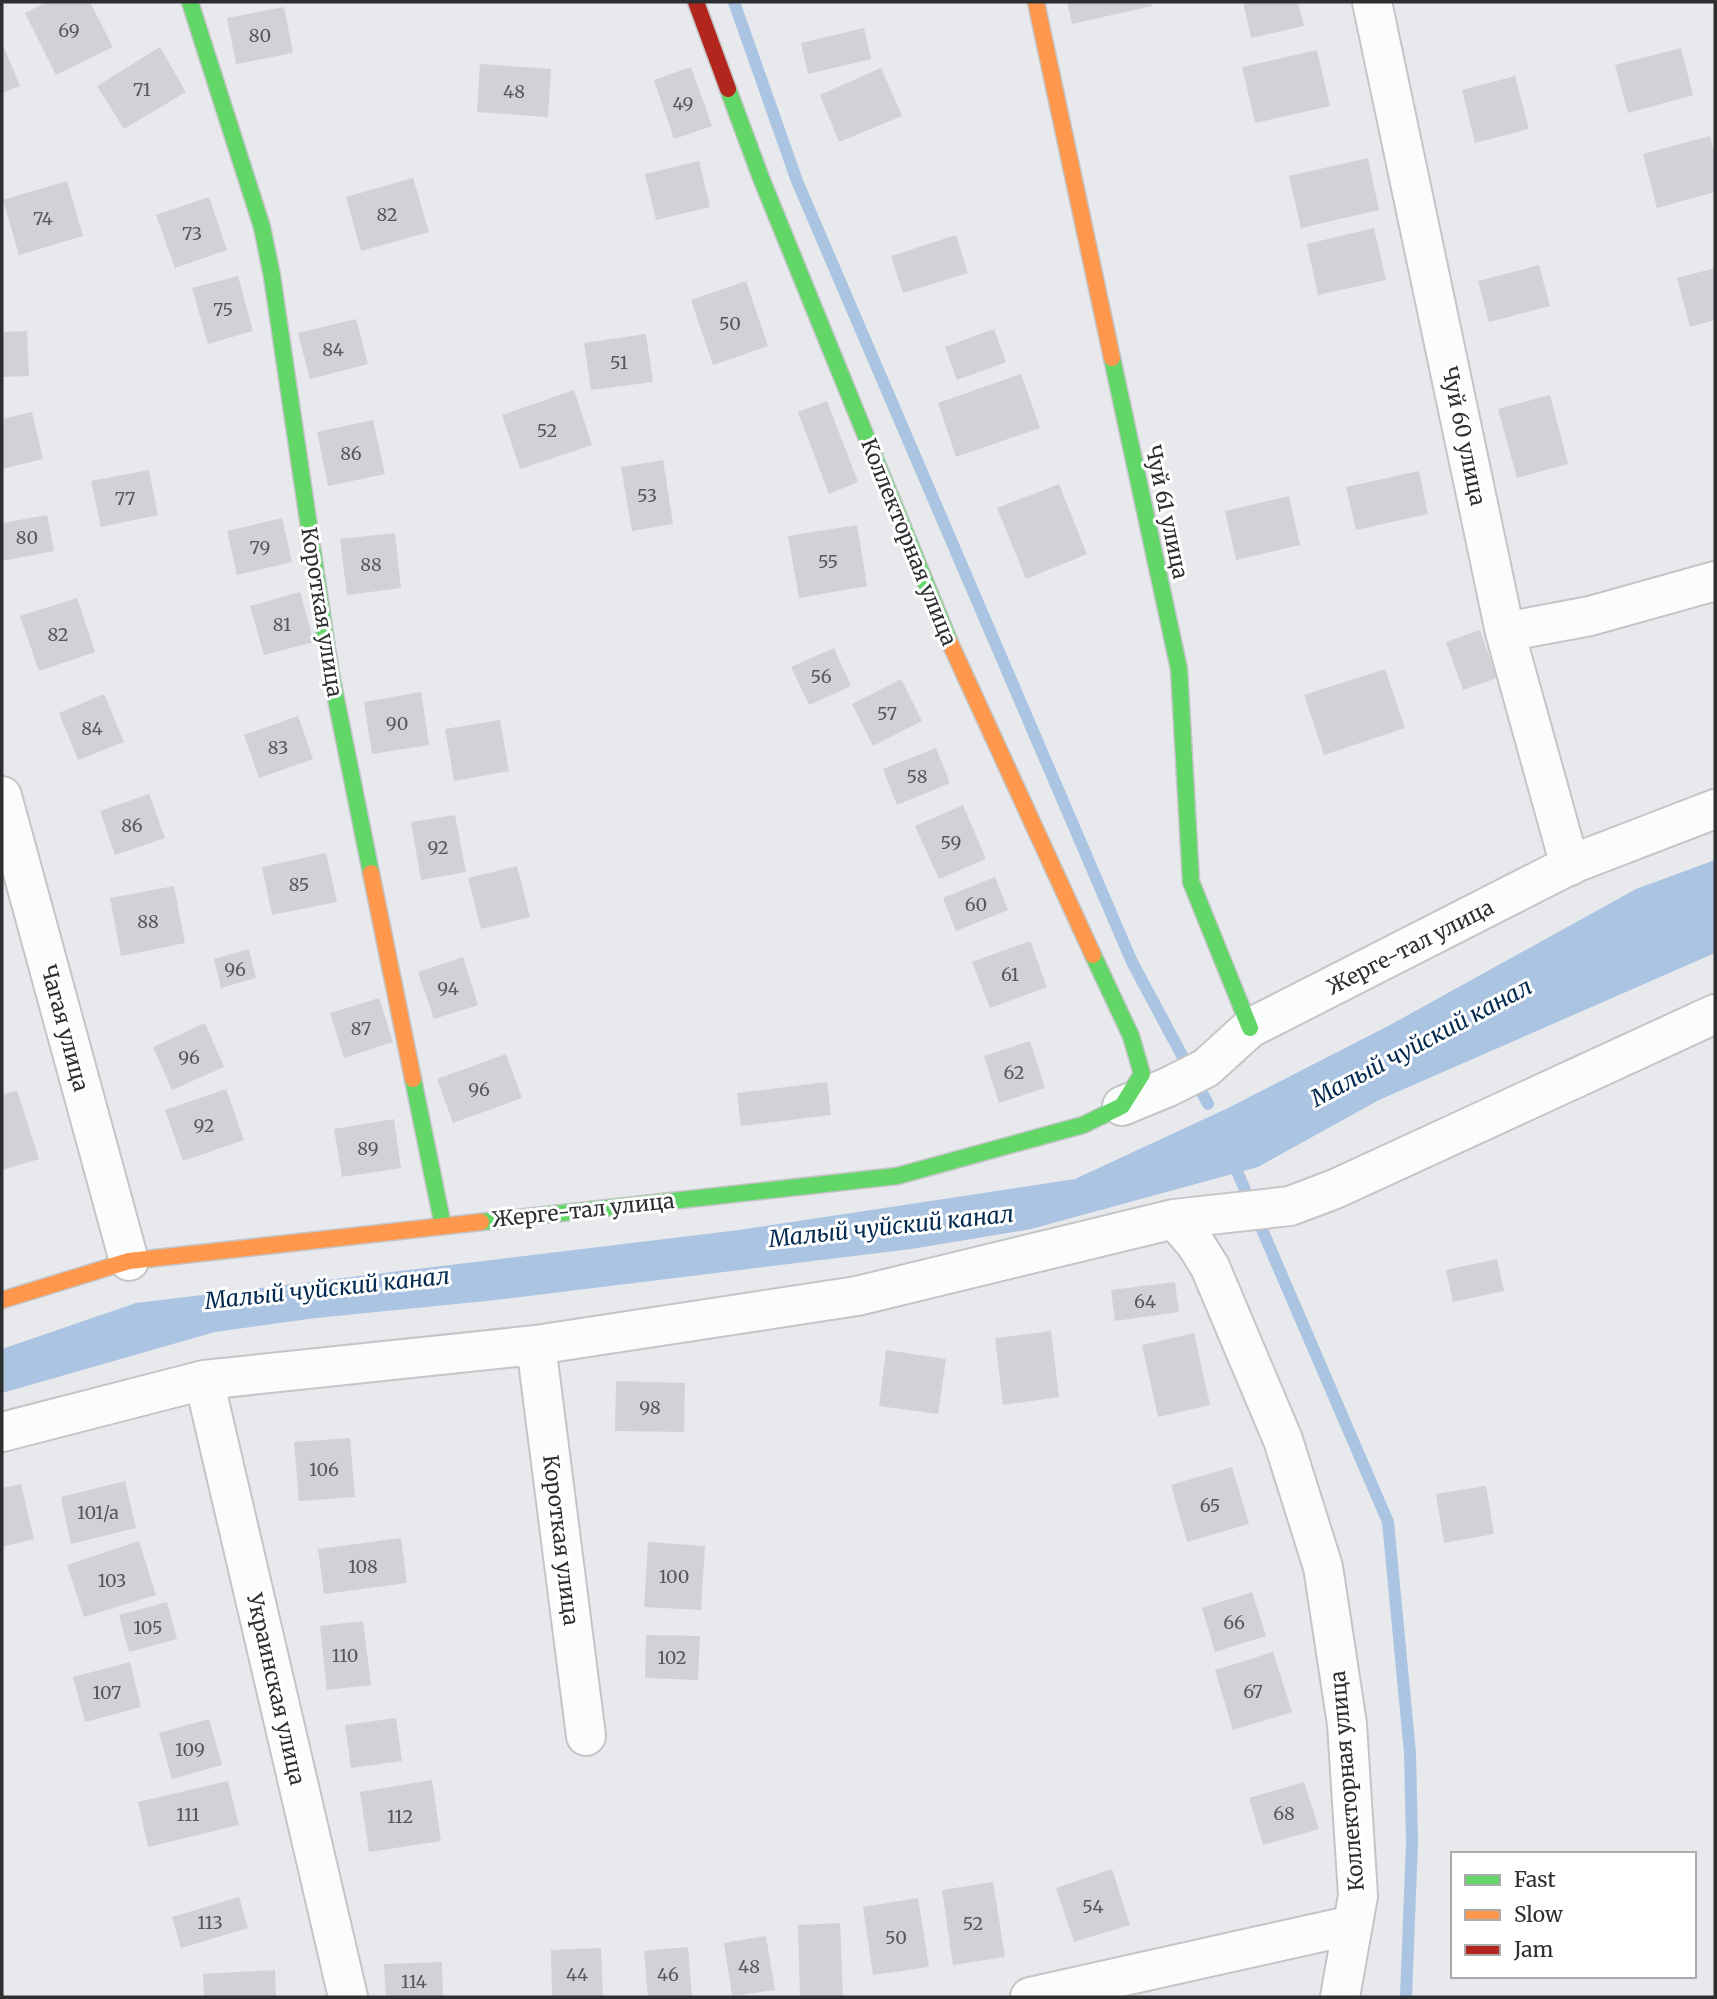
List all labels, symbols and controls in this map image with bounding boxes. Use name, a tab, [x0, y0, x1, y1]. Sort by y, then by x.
house number: 69	[58, 19, 80, 42]
house number: 80	[249, 24, 271, 47]
house number: 71	[133, 78, 151, 101]
house number: 48	[503, 80, 525, 103]
house number: 49	[673, 92, 693, 115]
house number: 82	[376, 203, 398, 226]
house number: 74	[33, 207, 53, 230]
house number: 73	[182, 222, 202, 245]
house number: 75	[213, 298, 233, 321]
house number: 50	[719, 312, 741, 335]
house number: 84	[322, 338, 344, 361]
house number: 51	[610, 351, 628, 374]
street label: Чуй 60 улица	[1436, 364, 1492, 508]
house number: 52	[537, 419, 557, 442]
street label: Коллекторная улица	[855, 434, 963, 650]
house number: 86	[340, 442, 362, 465]
street label: Чуй 61 улица	[1140, 443, 1194, 581]
house number: 53	[637, 484, 657, 507]
house number: 77	[115, 487, 135, 510]
street label: Короткая улица	[295, 525, 349, 699]
house number: 80	[16, 526, 38, 549]
house number: 79	[250, 536, 270, 559]
house number: 55	[818, 550, 838, 573]
house number: 88	[360, 553, 382, 576]
house number: 81	[273, 613, 291, 636]
house number: 82	[47, 623, 69, 646]
house number: 56	[810, 665, 832, 688]
house number: 57	[877, 702, 897, 725]
house number: 90	[386, 712, 408, 735]
house number: 84	[81, 717, 103, 740]
house number: 83	[268, 736, 288, 759]
house number: 58	[907, 765, 927, 788]
house number: 86	[121, 814, 143, 837]
house number: 59	[941, 831, 961, 854]
house number: 92	[427, 836, 449, 859]
house number: 85	[289, 873, 309, 896]
house number: 60	[965, 893, 987, 916]
street label: Жерге-тал улица	[1322, 893, 1498, 1001]
house number: 88	[137, 910, 159, 933]
house number: 96	[224, 958, 246, 981]
street label: Чагая улица	[35, 962, 95, 1094]
house number: 61	[1001, 963, 1019, 986]
water label: Малый чуйский канал	[1305, 971, 1537, 1113]
house number: 94	[437, 977, 459, 1000]
house number: 87	[351, 1017, 371, 1040]
house number: 96	[178, 1046, 200, 1069]
house number: 62	[1004, 1061, 1024, 1084]
house number: 96	[468, 1078, 490, 1101]
house number: 92	[193, 1114, 215, 1137]
house number: 89	[357, 1137, 379, 1160]
street label: Жерге-тал улица	[490, 1187, 676, 1233]
water label: Малый чуйский канал	[766, 1199, 1015, 1253]
water label: Малый чуйский канал	[202, 1261, 451, 1315]
house number: 64	[1134, 1290, 1156, 1313]
house number: 98	[639, 1396, 661, 1419]
street label: Короткая улица	[537, 1453, 585, 1627]
house number: 106	[309, 1458, 339, 1481]
house number: 65	[1200, 1494, 1220, 1517]
house number: 101/а	[77, 1501, 119, 1524]
house number: 108	[348, 1555, 378, 1578]
house number: 100	[659, 1565, 689, 1588]
house number: 103	[98, 1569, 126, 1592]
street label: Украинская улица	[241, 1589, 311, 1788]
house number: 66	[1223, 1611, 1245, 1634]
house number: 105	[133, 1616, 163, 1639]
house number: 110	[332, 1644, 358, 1667]
house number: 102	[657, 1646, 687, 1669]
street label: Коллекторная улица	[1324, 1670, 1370, 1892]
house number: 67	[1243, 1680, 1263, 1703]
house number: 107	[93, 1681, 121, 1704]
house number: 109	[175, 1738, 205, 1761]
house number: 68	[1273, 1802, 1295, 1825]
house number: 111	[176, 1803, 200, 1826]
house number: 112	[387, 1805, 413, 1828]
legend	[1451, 1852, 1696, 1978]
text: Fast	[1514, 1866, 1556, 1893]
house number: 54	[1082, 1895, 1104, 1918]
text: Slow	[1514, 1901, 1563, 1928]
house number: 113	[197, 1911, 223, 1934]
house number: 52	[963, 1912, 983, 1935]
house number: 50	[885, 1926, 907, 1949]
text: Jam	[1513, 1936, 1553, 1963]
house number: 48	[738, 1955, 760, 1978]
house number: 44	[566, 1963, 588, 1986]
house number: 46	[657, 1963, 679, 1986]
house number: 114	[401, 1970, 427, 1993]

